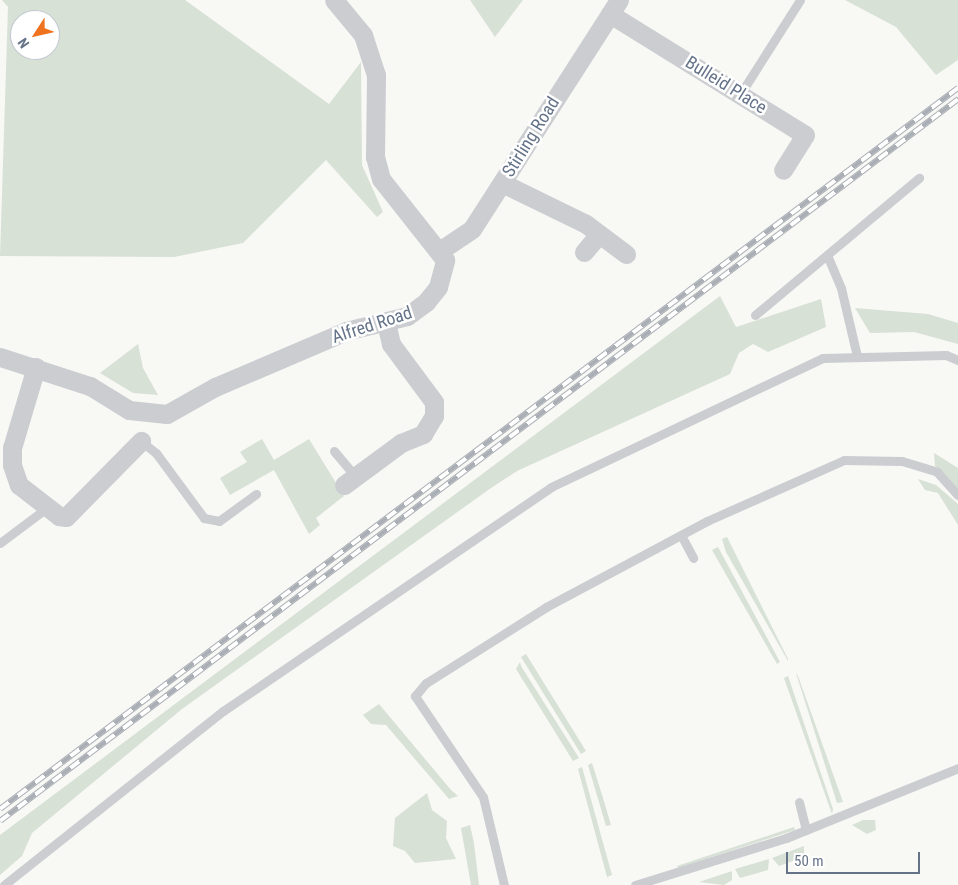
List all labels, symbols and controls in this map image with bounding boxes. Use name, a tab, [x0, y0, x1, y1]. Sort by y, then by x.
north arrow	[10, 10, 60, 60]
text: N	[15, 35, 33, 51]
street label: Bulleid Place	[681, 51, 771, 119]
street label: Stirling Road	[498, 93, 564, 181]
street label: Alfred Road	[329, 302, 415, 348]
scale bar	[788, 842, 922, 874]
text: 50 m	[794, 852, 824, 870]

